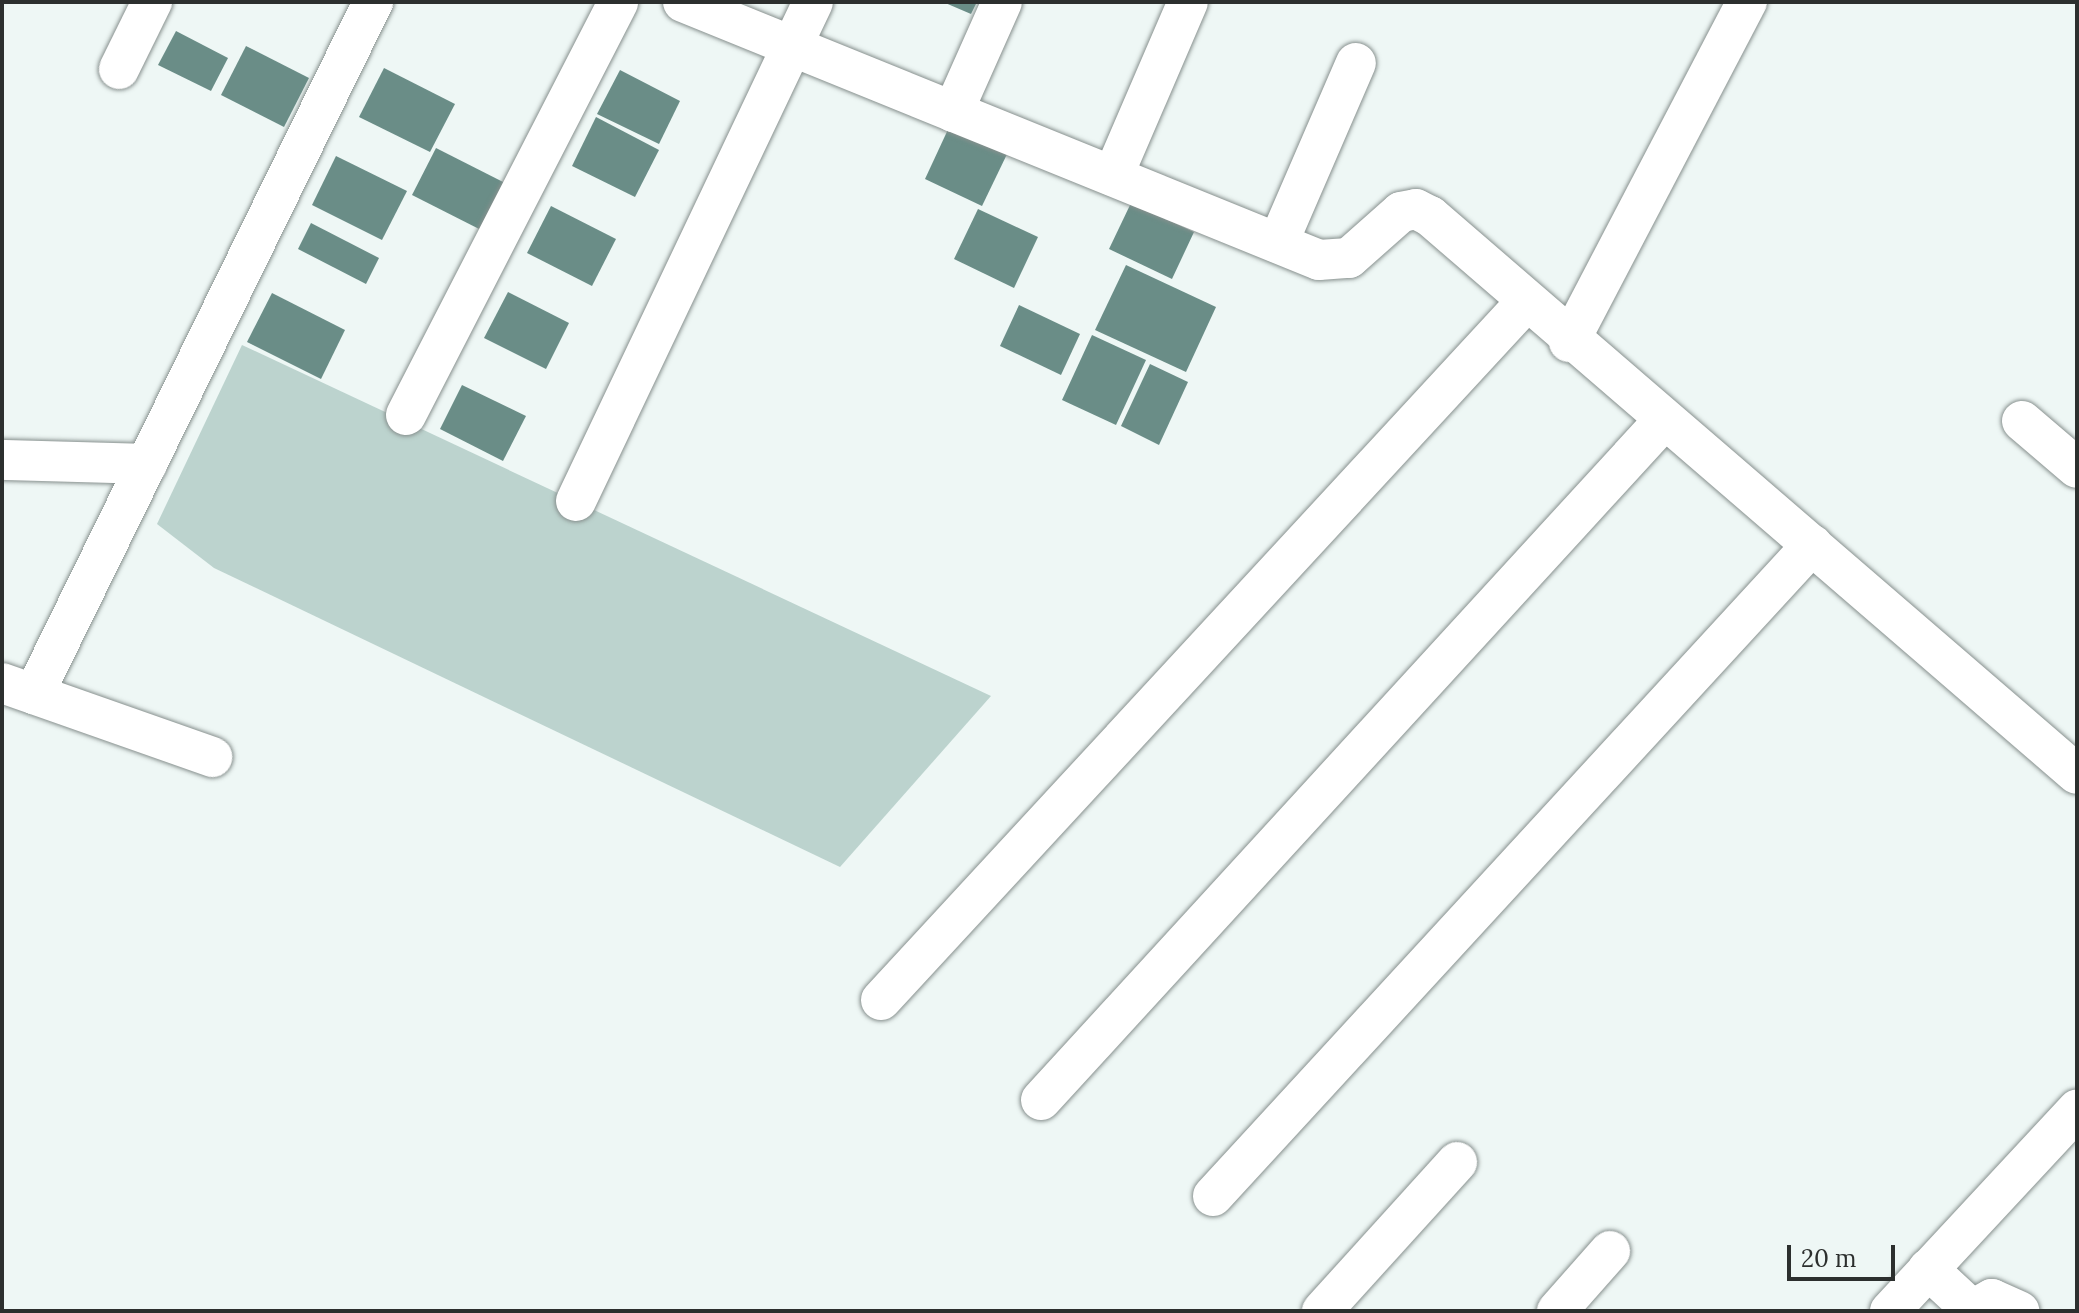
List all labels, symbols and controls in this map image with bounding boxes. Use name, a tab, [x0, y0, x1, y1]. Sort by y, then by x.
scale bar	[1791, 1229, 1899, 1279]
text: 20 m	[1801, 1243, 1857, 1274]

